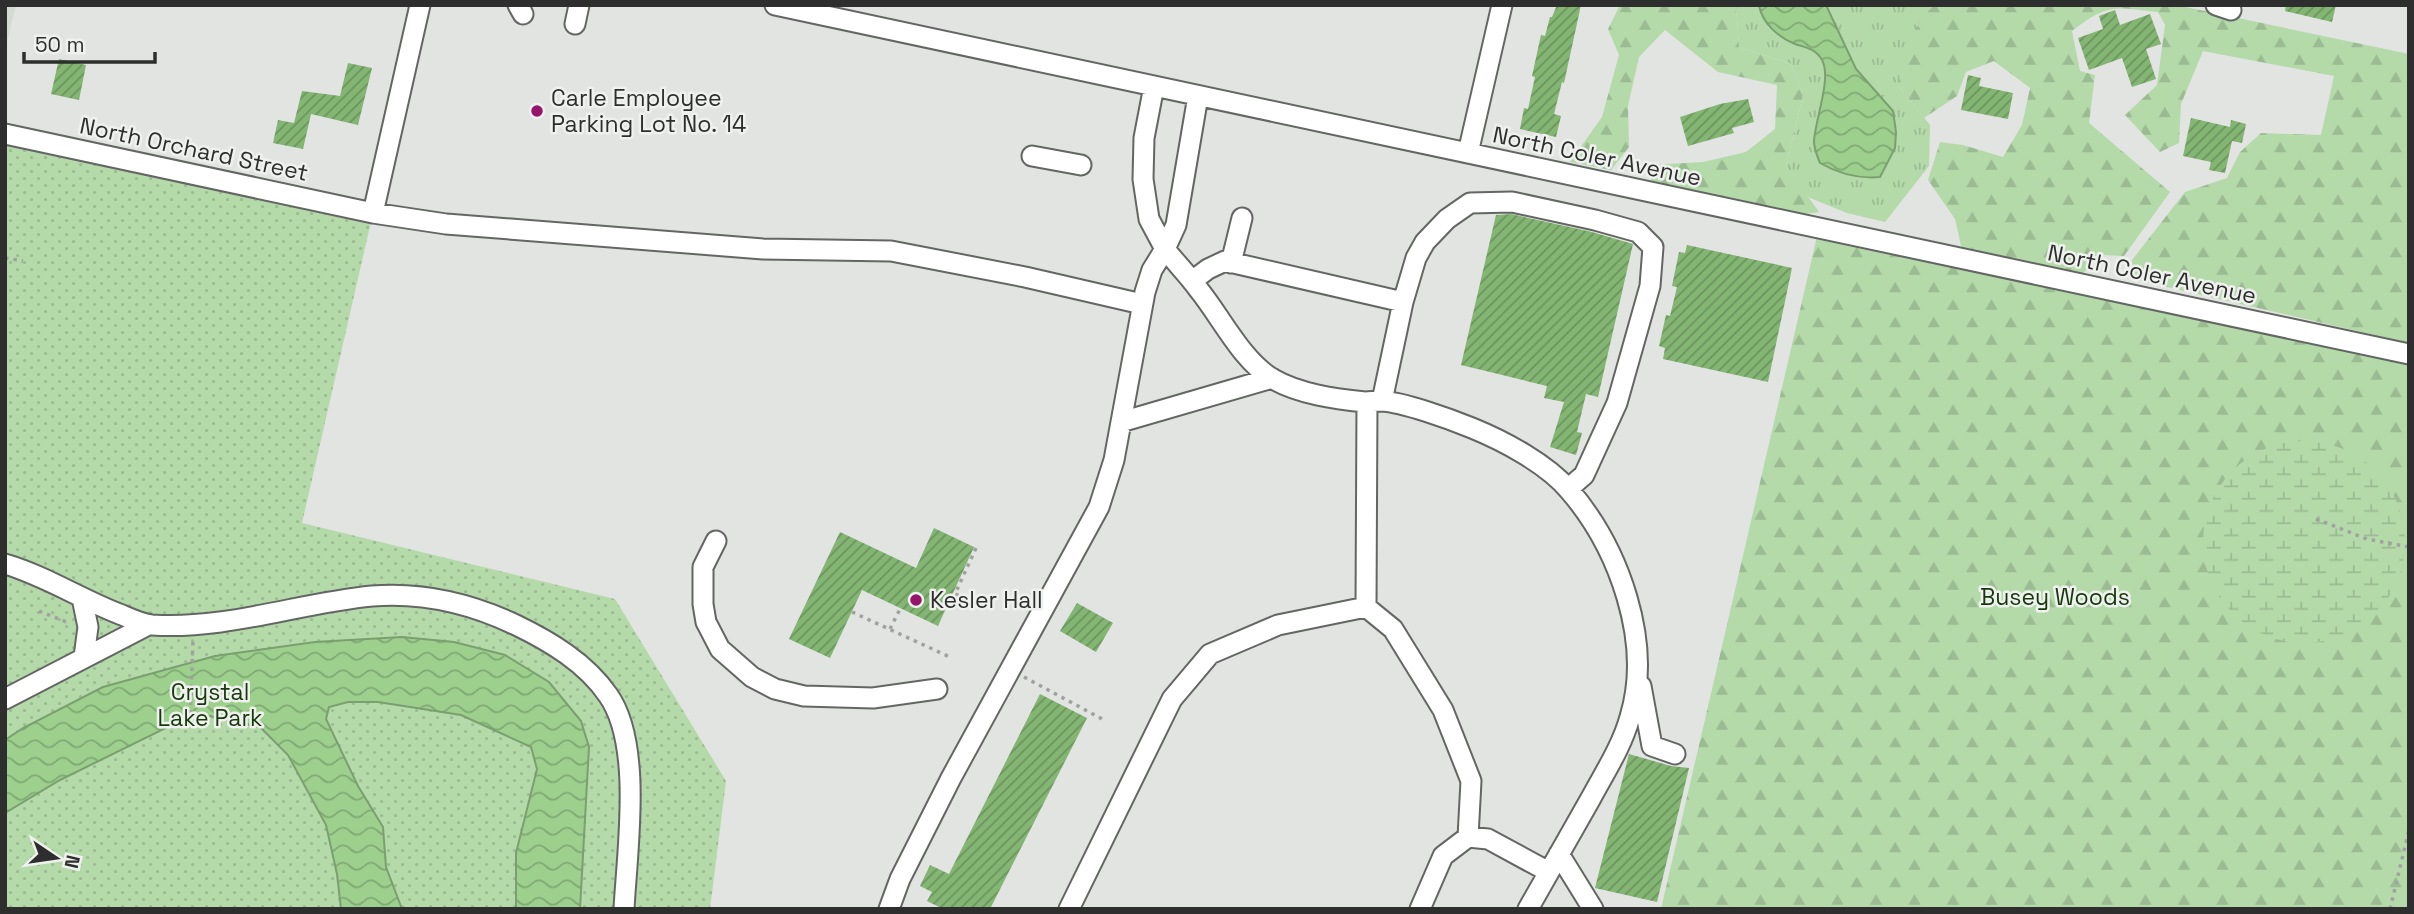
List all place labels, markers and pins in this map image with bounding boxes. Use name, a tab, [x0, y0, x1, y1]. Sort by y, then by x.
place label: Carle Employee Parking Lot No. 14	[551, 83, 746, 139]
marker: Carle Employee Parking Lot No. 14	[529, 103, 545, 119]
place label: Kesler Hall	[930, 585, 1043, 615]
marker: Kesler Hall	[908, 592, 924, 608]

